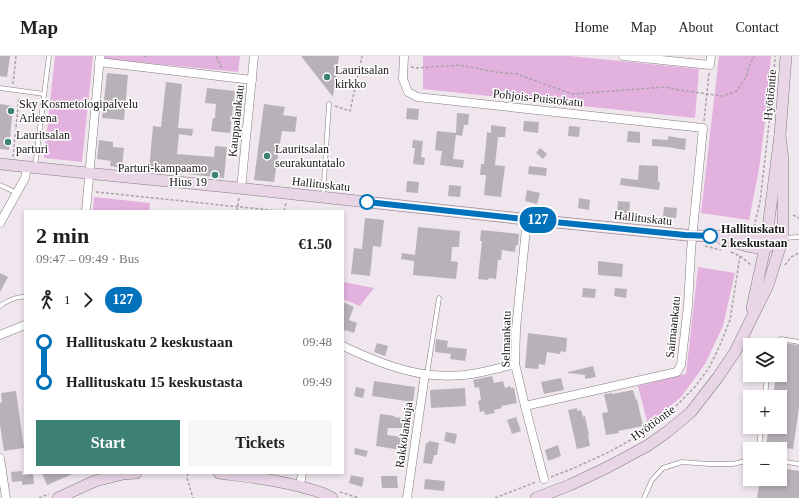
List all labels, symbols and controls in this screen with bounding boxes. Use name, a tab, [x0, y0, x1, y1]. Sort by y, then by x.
text: Map	[20, 17, 58, 38]
text: Home	[575, 20, 609, 35]
text: Map	[631, 20, 656, 35]
text: About	[678, 20, 713, 35]
text: Contact	[735, 20, 779, 35]
place label: Lauritsalan kirkko	[335, 63, 389, 91]
street label: Hyötiöntie	[761, 69, 779, 121]
marker: Lauritsalan kirkko	[322, 72, 332, 82]
street label: Kauppalankatu	[225, 84, 247, 158]
street label: Pohjois-Puistokatu	[492, 86, 584, 110]
place label: Sky Kosmetologipalvelu Arleena	[19, 97, 138, 125]
marker: Sky Kosmetologipalvelu Arleena	[6, 106, 16, 116]
place label: Lauritsalan parturi	[16, 128, 70, 156]
marker: Lauritsalan parturi	[3, 137, 13, 147]
place label: Lauritsalan seurakuntatalo	[275, 142, 345, 170]
marker: Lauritsalan seurakuntatalo	[262, 151, 272, 161]
place label: Parturi-kampaamo Hius 19	[118, 161, 207, 189]
marker: Parturi-kampaamo Hius 19	[210, 170, 220, 180]
street label: Hallituskatu	[291, 174, 351, 194]
unlabelled marker	[359, 194, 375, 210]
line badge: 127	[515, 207, 561, 233]
street label: Hallituskatu	[613, 208, 673, 228]
text: 127	[528, 212, 549, 227]
place label: Hallituskatu 2 keskustaan	[721, 222, 788, 250]
text: 2 min	[36, 223, 89, 248]
marker: Hallituskatu 2 keskustaan	[702, 228, 718, 244]
text: €1.50	[298, 236, 332, 252]
text: 09:47 – 09:49 · Bus	[36, 251, 139, 266]
icon: walk	[36, 289, 58, 311]
icon: forward	[77, 289, 99, 311]
text: 1	[64, 292, 71, 307]
text: 127	[113, 292, 134, 307]
street label: Saimaankatu	[663, 295, 683, 359]
street label: Selmankatu	[499, 311, 513, 367]
text: Hallituskatu 2 keskustaan	[66, 334, 233, 350]
text: 09:48	[302, 334, 332, 349]
map controls	[743, 338, 787, 486]
button: layers	[743, 338, 787, 382]
text: Hallituskatu 15 keskustasta	[66, 374, 243, 390]
text: 09:49	[302, 374, 332, 389]
button: +	[743, 390, 787, 434]
street label: Rakkolankuja	[392, 400, 416, 469]
street label: Hyötiöntie	[628, 402, 678, 444]
button: Start	[36, 420, 180, 466]
button: Tickets	[188, 420, 332, 466]
button: −	[743, 442, 787, 486]

